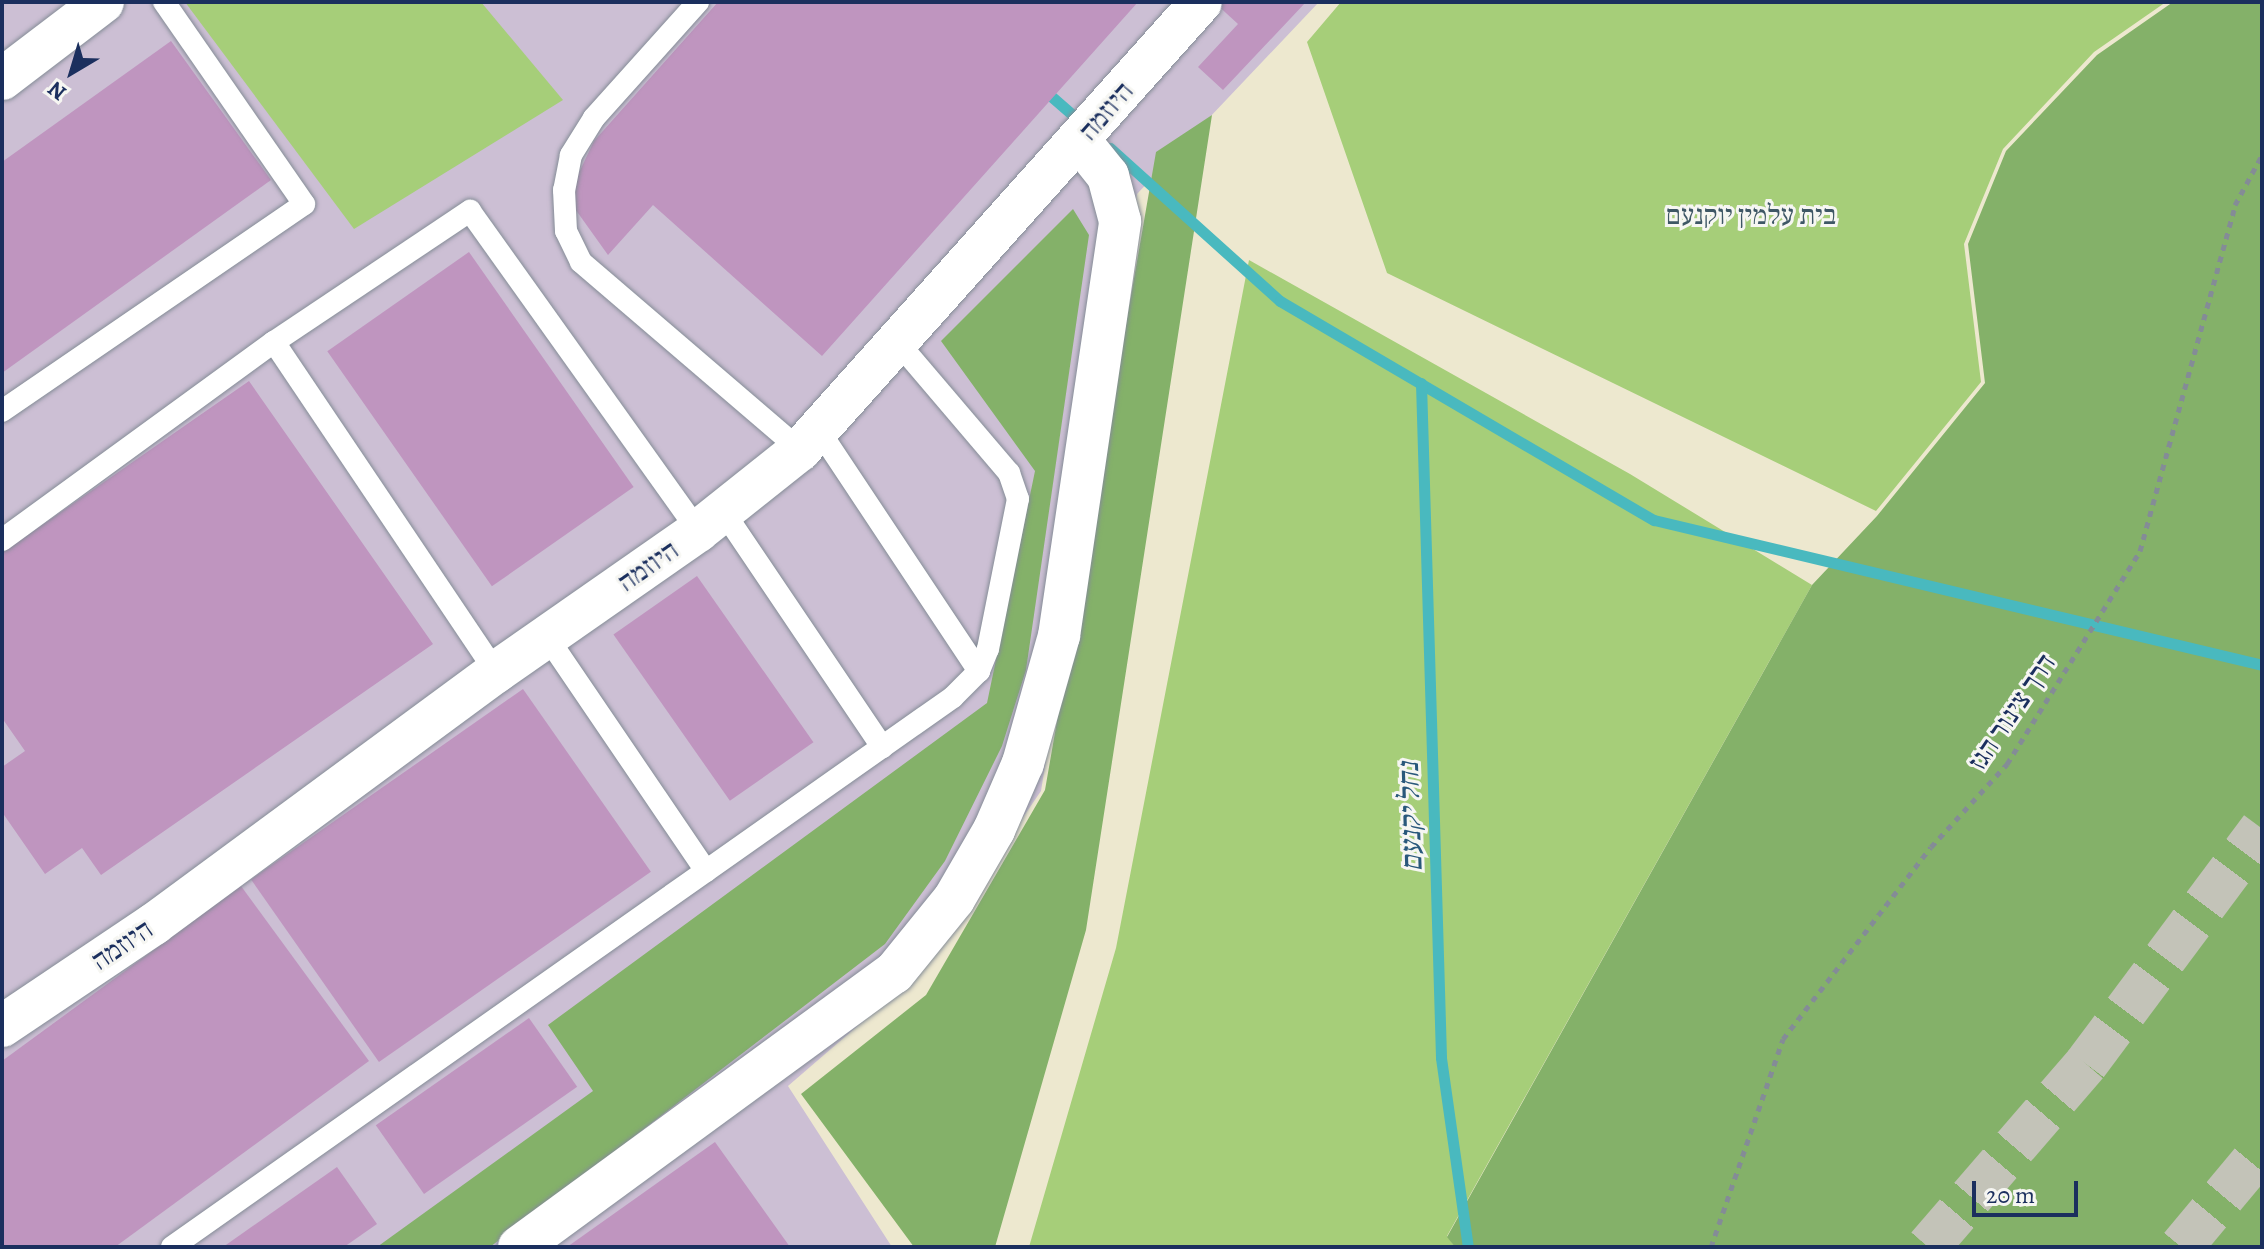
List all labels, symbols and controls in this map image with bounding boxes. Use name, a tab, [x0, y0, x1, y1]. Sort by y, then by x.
north arrow	[32, 32, 112, 112]
text: N	[42, 74, 73, 108]
street label: היוזמה	[1071, 75, 1141, 147]
park label: בית עלמין יוקנעם	[1666, 198, 1836, 232]
street label: היוזמה	[611, 533, 685, 599]
street label: דרך צינור הגז	[1961, 647, 2063, 777]
water label: נחל יקנעם	[1390, 762, 1430, 872]
street label: היוזמה	[85, 912, 159, 978]
scale bar	[1976, 1165, 2082, 1215]
text: 20 m	[1986, 1179, 2035, 1211]

